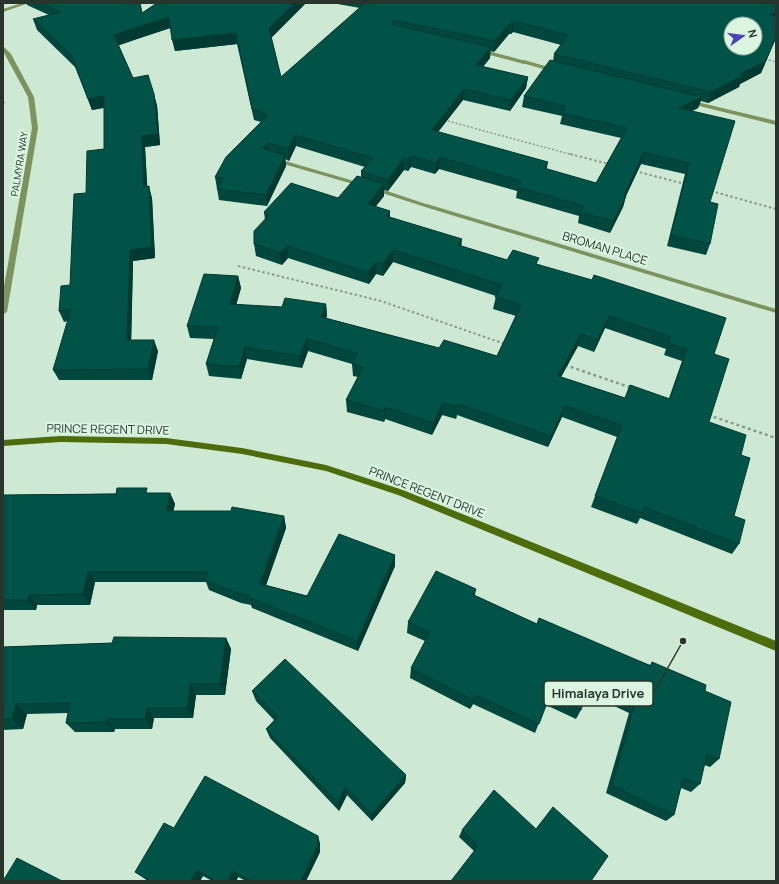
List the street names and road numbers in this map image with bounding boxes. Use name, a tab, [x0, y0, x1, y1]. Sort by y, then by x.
street label: PALMYRA WAY	[7, 130, 31, 197]
street label: BROMAN PLACE	[560, 227, 650, 269]
street label: PRINCE REGENT DRIVE	[46, 419, 170, 439]
street label: PRINCE REGENT DRIVE	[367, 462, 488, 522]

